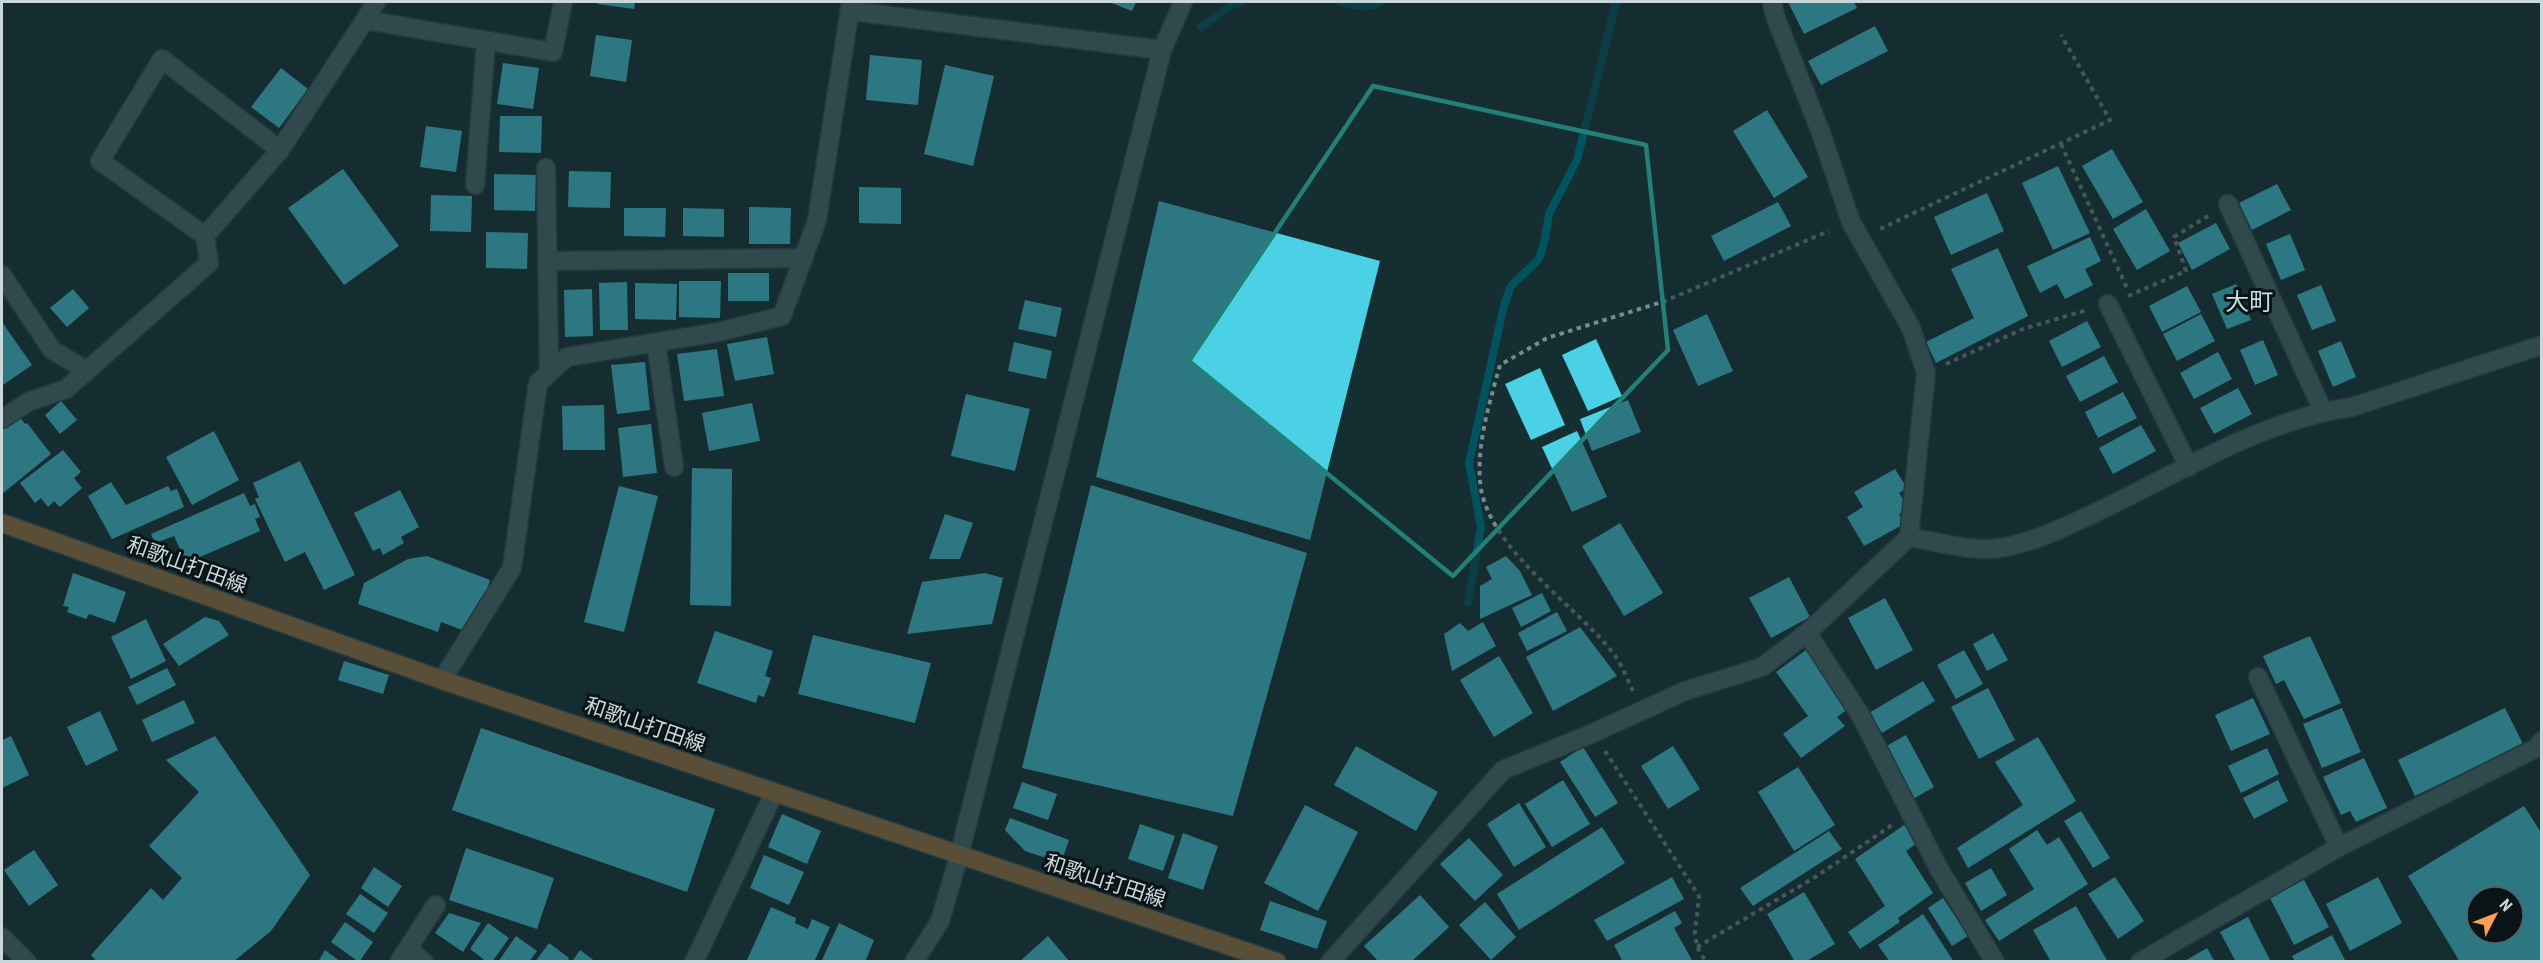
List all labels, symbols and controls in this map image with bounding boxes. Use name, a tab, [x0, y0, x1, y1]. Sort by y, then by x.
district label: 大町	[2225, 288, 2273, 316]
street label: 和歌山打田線	[124, 532, 250, 598]
street label: 和歌山打田線	[582, 693, 708, 757]
street label: 和歌山打田線	[1041, 850, 1169, 912]
north arrow	[2465, 885, 2525, 945]
text: N	[2495, 895, 2516, 915]

